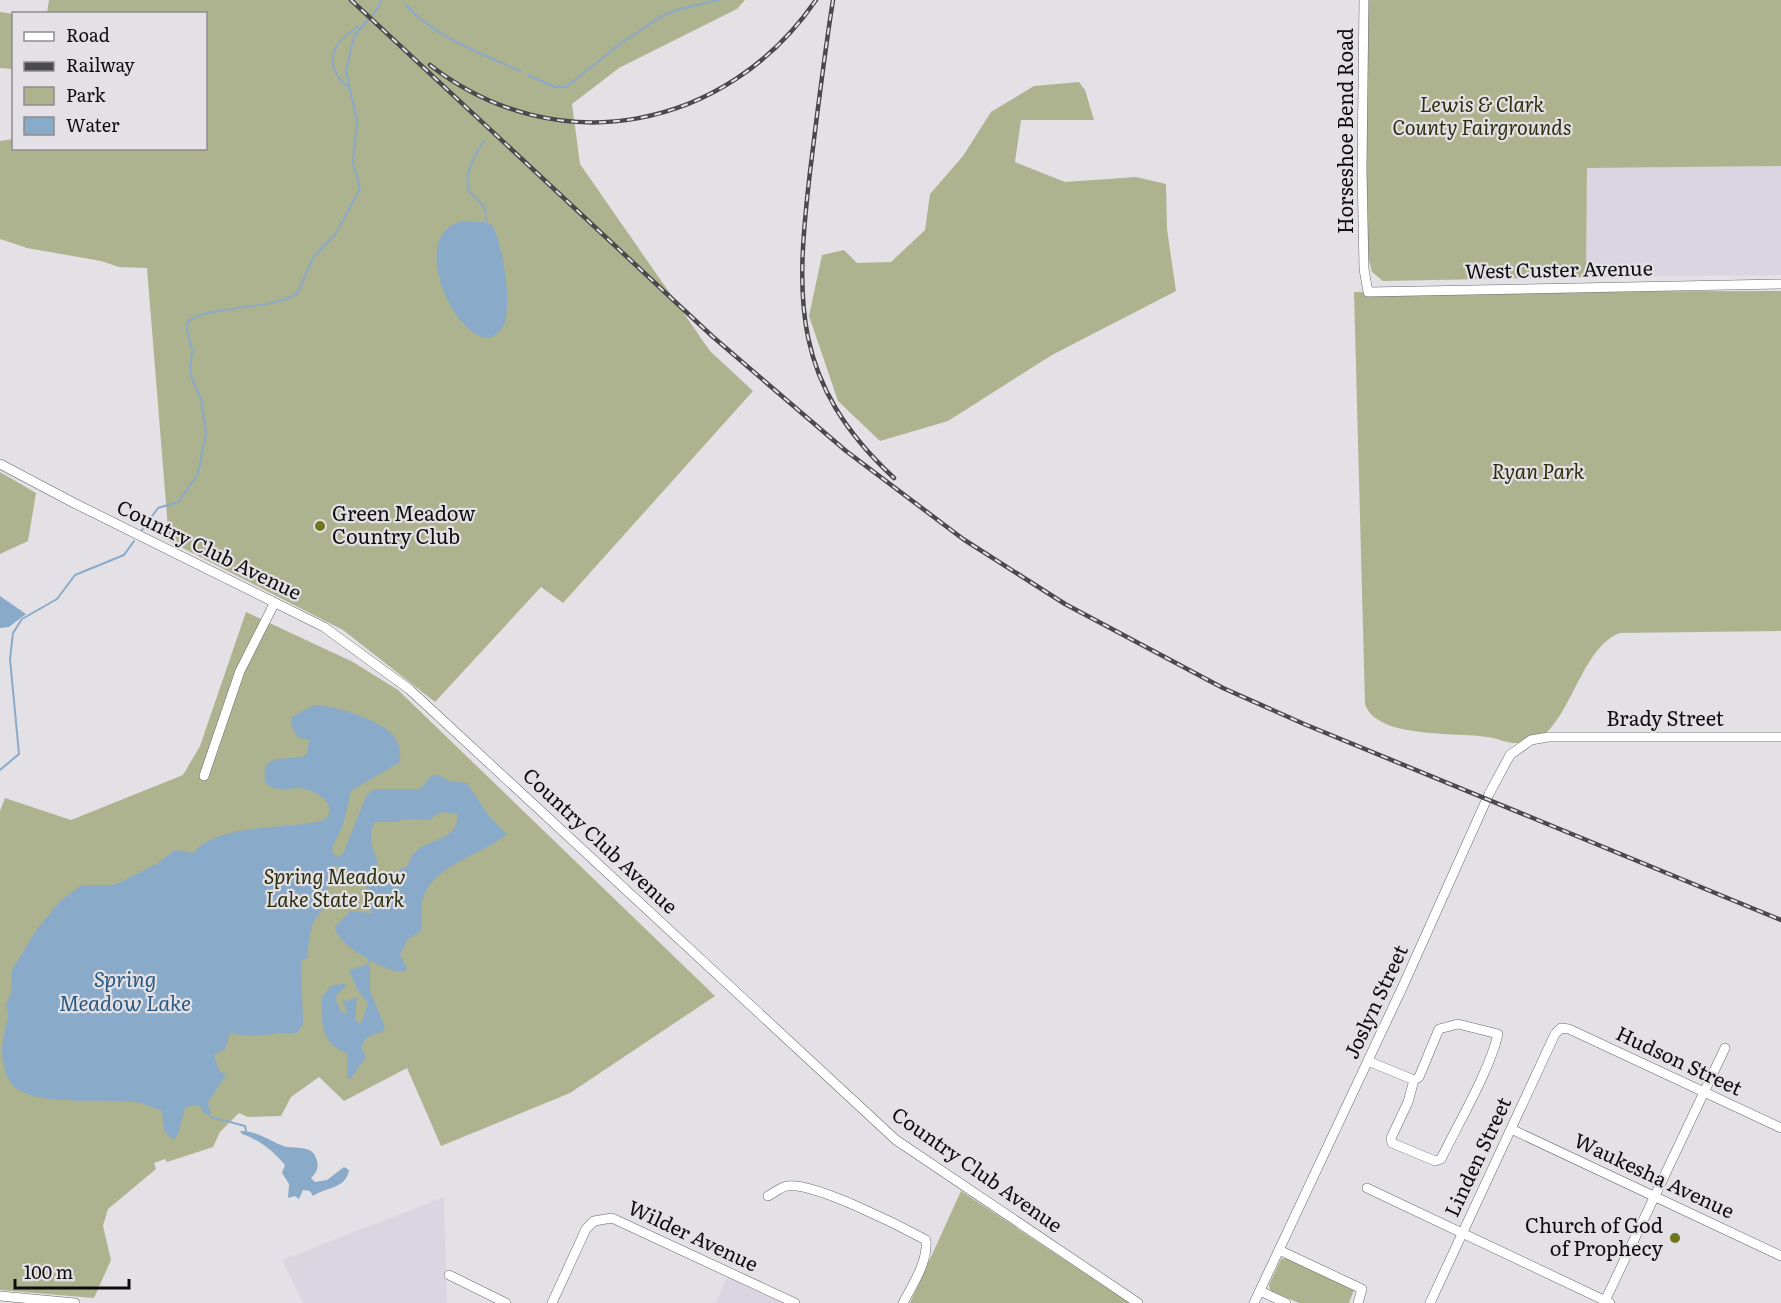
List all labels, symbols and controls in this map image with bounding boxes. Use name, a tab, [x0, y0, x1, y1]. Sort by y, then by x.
legend	[12, 12, 207, 150]
text: Road	[66, 21, 110, 48]
street label: Horseshoe Bend Road	[1329, 28, 1359, 234]
text: Railway	[66, 51, 135, 78]
text: Park	[66, 81, 107, 108]
park label: Lewis & Clark County Fairgrounds	[1392, 88, 1572, 141]
text: Water	[66, 111, 120, 138]
street label: West Custer Avenue	[1465, 251, 1653, 285]
park label: Ryan Park	[1492, 455, 1584, 485]
street label: Country Club Avenue	[112, 490, 307, 606]
place label: Green Meadow Country Club	[332, 497, 476, 550]
marker: Green Meadow Country Club	[313, 519, 327, 533]
street label: Brady Street	[1606, 702, 1724, 732]
street label: Country Club Avenue	[517, 760, 686, 920]
park label: Spring Meadow Lake State Park	[264, 860, 406, 913]
street label: Joslyn Street	[1335, 939, 1414, 1063]
water label: Spring Meadow Lake	[59, 962, 191, 1017]
street label: Hudson Street	[1612, 1017, 1748, 1102]
street label: Linden Street	[1435, 1091, 1517, 1221]
street label: Country Club Avenue	[887, 1098, 1070, 1239]
street label: Waukesha Avenue	[1570, 1124, 1740, 1225]
street label: Wilder Avenue	[624, 1191, 764, 1277]
place label: Church of God of Prophecy	[1525, 1209, 1663, 1262]
marker: Church of God of Prophecy	[1668, 1231, 1682, 1245]
scale bar	[15, 1252, 129, 1290]
text: 100 m	[24, 1258, 73, 1285]

